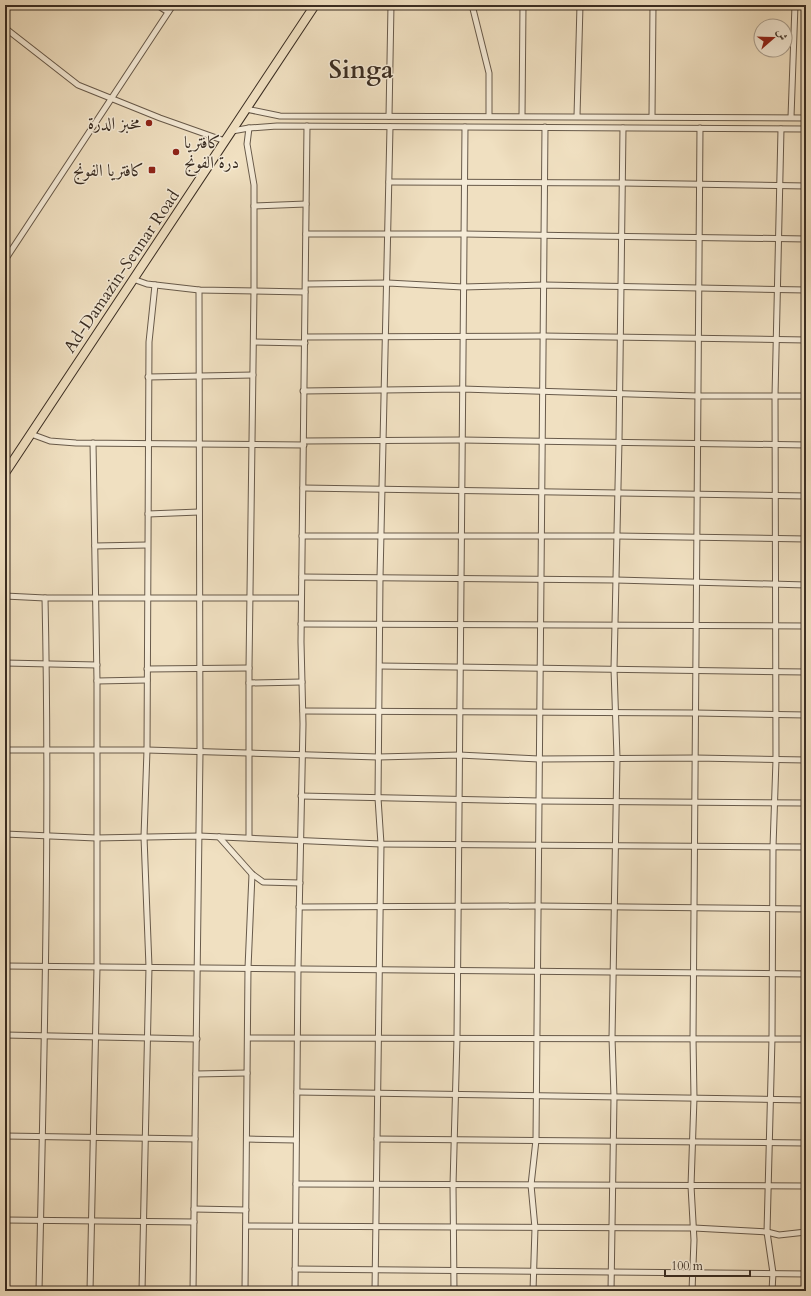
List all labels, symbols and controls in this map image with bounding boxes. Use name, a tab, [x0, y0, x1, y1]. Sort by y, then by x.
north arrow	[753, 18, 793, 58]
text: ش	[773, 27, 791, 43]
district label: Singa	[329, 53, 394, 87]
place label: مخبز الدرة	[88, 112, 142, 135]
marker: مخبز الدرة	[144, 118, 154, 128]
place label: كافتريا درة الفونج	[184, 131, 239, 177]
marker: كافتريا درة الفونج	[171, 147, 181, 157]
place label: كافتريا الفونج	[73, 159, 144, 185]
marker: كافتريا الفونج	[147, 165, 157, 175]
street label: Ad-Damazin-Sennar Road	[58, 185, 185, 357]
scale bar	[665, 1252, 750, 1278]
text: 100 m	[671, 1258, 704, 1274]

